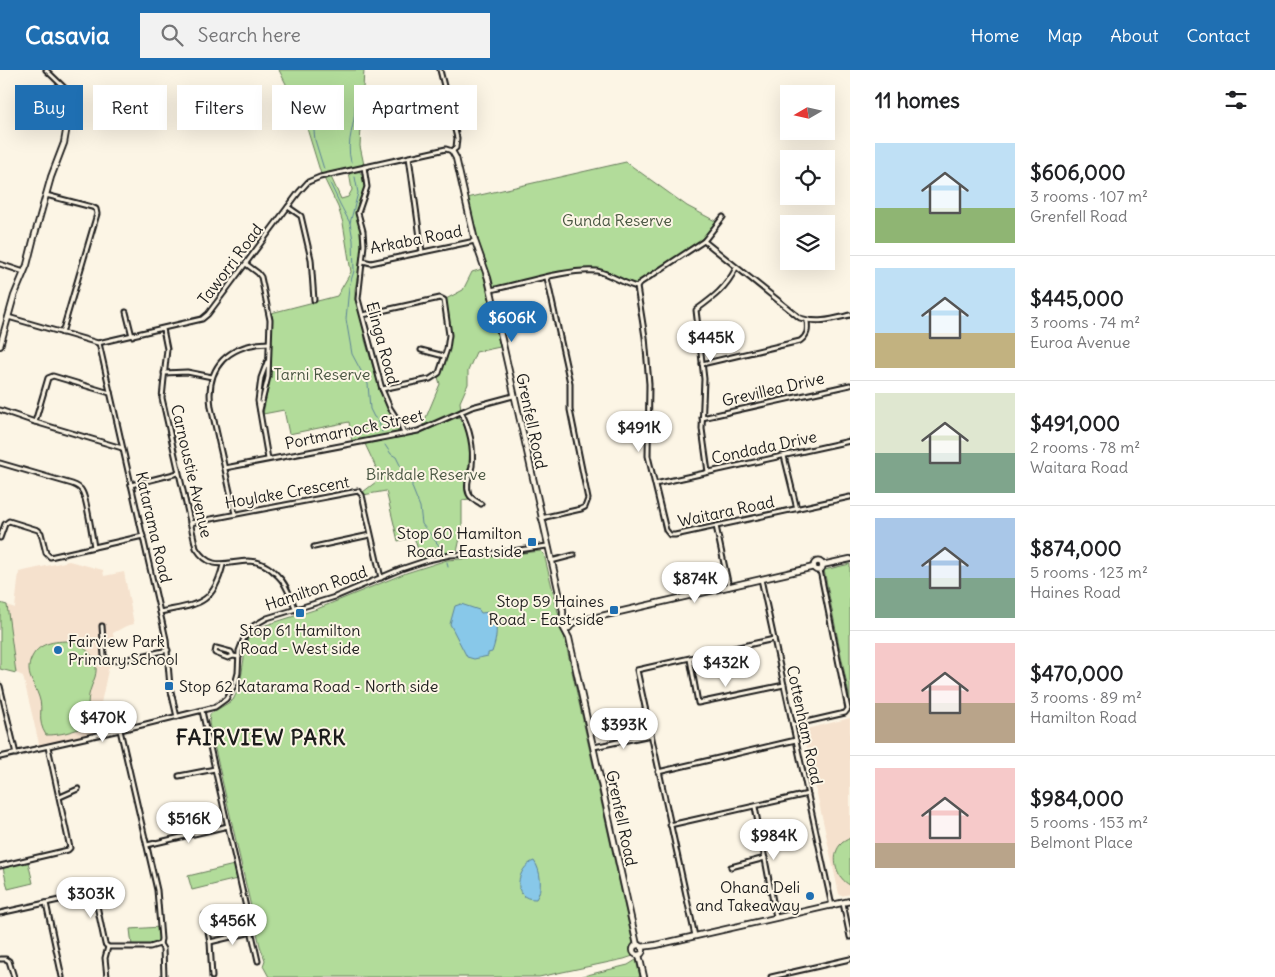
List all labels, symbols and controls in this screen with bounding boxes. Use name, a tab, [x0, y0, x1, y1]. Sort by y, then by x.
search box	[140, 13, 490, 58]
text: Casavia	[25, 20, 110, 50]
icon: search	[158, 21, 186, 49]
text: Search here	[198, 23, 301, 47]
text: Home	[971, 24, 1019, 47]
text: Map	[1047, 24, 1082, 47]
text: About	[1110, 24, 1158, 47]
text: Contact	[1186, 24, 1250, 47]
chip: Buy	[15, 85, 83, 130]
chip: Rent	[93, 85, 167, 130]
chip: Filters	[177, 85, 262, 130]
chip: New	[272, 85, 344, 130]
chip: Apartment	[354, 85, 477, 130]
north arrow	[780, 85, 835, 140]
map controls	[780, 85, 835, 270]
icon: filters	[1222, 86, 1250, 114]
text: 11 homes	[875, 87, 960, 114]
button: locate	[780, 150, 835, 205]
text: $606,000	[1030, 159, 1126, 186]
icon: home	[915, 163, 975, 223]
text: 3 rooms · 107 m²	[1030, 186, 1148, 206]
text: Grenfell Road	[1030, 206, 1127, 226]
park label: Gunda Reserve	[562, 210, 672, 230]
button: layers	[780, 215, 835, 270]
street label: Taworri Road	[193, 220, 267, 308]
street label: Arkaba Road	[368, 220, 464, 258]
text: $445,000	[1030, 285, 1124, 312]
icon: home	[915, 288, 975, 348]
street label: Elinga Road	[362, 299, 404, 387]
pin: $606K	[477, 300, 547, 343]
text: $606K	[488, 307, 536, 327]
text: 3 rooms · 74 m²	[1030, 312, 1140, 332]
pin: $445K	[676, 320, 746, 363]
text: $445K	[688, 327, 734, 347]
text: Euroa Avenue	[1030, 332, 1130, 352]
park label: Tarni Reserve	[274, 364, 370, 384]
street label: Grevillea Drive	[720, 368, 826, 410]
street label: Grenfell Road	[512, 371, 552, 471]
street label: Carnoustie Avenue	[167, 403, 217, 539]
street label: Portmarnock Street	[283, 404, 426, 453]
pin: $491K	[604, 410, 674, 453]
text: $491,000	[1030, 410, 1120, 437]
icon: home	[915, 413, 975, 473]
text: $491K	[617, 417, 661, 437]
street label: Condada Drive	[709, 426, 819, 468]
text: 2 rooms · 78 m²	[1030, 437, 1140, 457]
text: Waitara Road	[1030, 457, 1128, 477]
park label: Birkdale Reserve	[366, 464, 486, 484]
street label: Katarama Road	[131, 469, 177, 585]
street label: Hoylake Crescent	[223, 471, 351, 513]
street label: Waitara Road	[676, 491, 776, 531]
place label: Stop 60 Hamilton Road - East side	[397, 523, 522, 561]
text: $874,000	[1030, 535, 1122, 562]
marker: Stop 60 Hamilton Road - East side	[526, 536, 538, 548]
icon: home	[915, 538, 975, 598]
street label: Hamilton Road	[262, 561, 370, 615]
pin: $874K	[660, 562, 730, 604]
text: 5 rooms · 123 m²	[1030, 562, 1148, 582]
text: $874K	[673, 568, 717, 588]
text: Haines Road	[1030, 582, 1121, 602]
place label: Stop 59 Haines Road - East side	[488, 591, 604, 629]
marker: Stop 59 Haines Road - East side	[608, 604, 620, 616]
marker: Stop 61 Hamilton Road - West side	[294, 607, 306, 619]
place label: Stop 61 Hamilton Road - West side	[240, 620, 360, 658]
place label: Fairview Park Primary School	[68, 631, 178, 669]
marker: Fairview Park Primary School	[52, 644, 64, 656]
pin: $432K	[691, 646, 761, 688]
text: $432K	[703, 652, 749, 672]
text: $470,000	[1030, 660, 1124, 687]
icon: home	[915, 663, 975, 723]
street label: Cottenham Road	[783, 664, 827, 786]
place label: Stop 62 Katarama Road - North side	[179, 676, 438, 696]
marker: Stop 62 Katarama Road - North side	[163, 680, 175, 692]
text: 3 rooms · 89 m²	[1030, 687, 1142, 707]
pin: $470K	[68, 700, 138, 743]
text: $470K	[80, 707, 126, 727]
text: Hamilton Road	[1030, 707, 1137, 727]
pin: $393K	[589, 708, 659, 750]
text: $393K	[601, 714, 647, 734]
district label: FAIRVIEW PARK	[176, 724, 346, 751]
street label: Grenfell Road	[602, 768, 642, 868]
text: $984,000	[1030, 785, 1124, 812]
icon: home	[915, 788, 975, 848]
pin: $516K	[154, 802, 224, 844]
text: $516K	[167, 808, 211, 828]
text: 5 rooms · 153 m²	[1030, 812, 1148, 832]
pin: $984K	[739, 818, 809, 861]
text: $984K	[751, 825, 797, 845]
text: Belmont Place	[1030, 832, 1133, 852]
pin: $303K	[56, 876, 126, 919]
place label: Ohana Deli and Takeaway	[695, 877, 800, 915]
text: $303K	[67, 883, 115, 903]
marker: Ohana Deli and Takeaway	[804, 890, 816, 902]
pin: $456K	[198, 904, 268, 946]
text: $456K	[210, 910, 256, 930]

